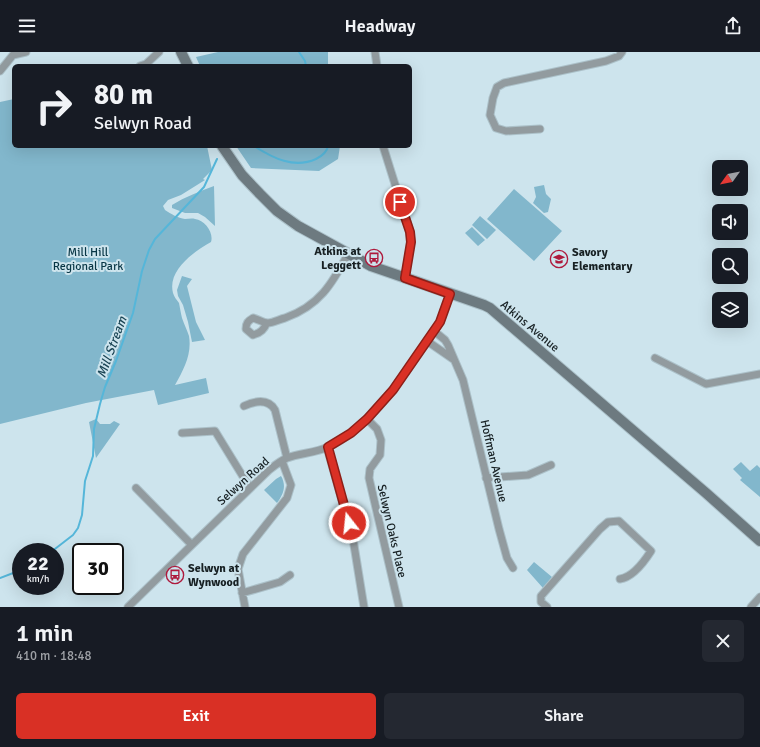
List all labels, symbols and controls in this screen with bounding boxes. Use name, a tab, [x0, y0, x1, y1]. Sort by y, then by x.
icon: menu	[16, 15, 38, 37]
text: Headway	[345, 15, 415, 37]
icon: share	[722, 15, 744, 37]
text: 80 m	[94, 78, 153, 112]
icon: right	[28, 80, 80, 132]
text: Selwyn Road	[94, 112, 192, 134]
north arrow	[712, 160, 748, 196]
map controls	[712, 160, 748, 328]
pin	[383, 185, 417, 219]
icon: arrive	[389, 191, 411, 213]
button: sound	[712, 204, 748, 240]
place label: Atkins at Leggett	[314, 244, 362, 273]
park label: Mill Hill Regional Park	[53, 245, 123, 274]
place label: Savory Elementary	[572, 245, 633, 274]
bus stop icon: Atkins at Leggett	[364, 248, 384, 268]
button: search	[712, 248, 748, 284]
school or university icon: Savory Elementary	[549, 249, 569, 269]
button: layers	[712, 292, 748, 328]
street label: Atkins Avenue	[497, 297, 562, 355]
water label: Mill Stream	[93, 314, 131, 380]
street label: Hoffman Avenue	[477, 418, 510, 504]
street label: Selwyn Road	[214, 454, 273, 509]
street label: Selwyn Oaks Place	[373, 483, 410, 579]
position arrow	[328, 502, 370, 544]
speed limit sign: 30	[72, 543, 124, 595]
text: 22	[27, 551, 49, 576]
place label: Selwyn at Wynwood	[188, 561, 240, 590]
bus stop icon: Selwyn at Wynwood	[165, 565, 185, 585]
text: km/h	[27, 573, 49, 585]
text: 1 min	[16, 618, 73, 648]
button: close	[702, 620, 744, 662]
text: 410 m · 18:48	[16, 648, 92, 664]
button: Exit	[16, 693, 376, 739]
button: Share	[384, 693, 744, 739]

